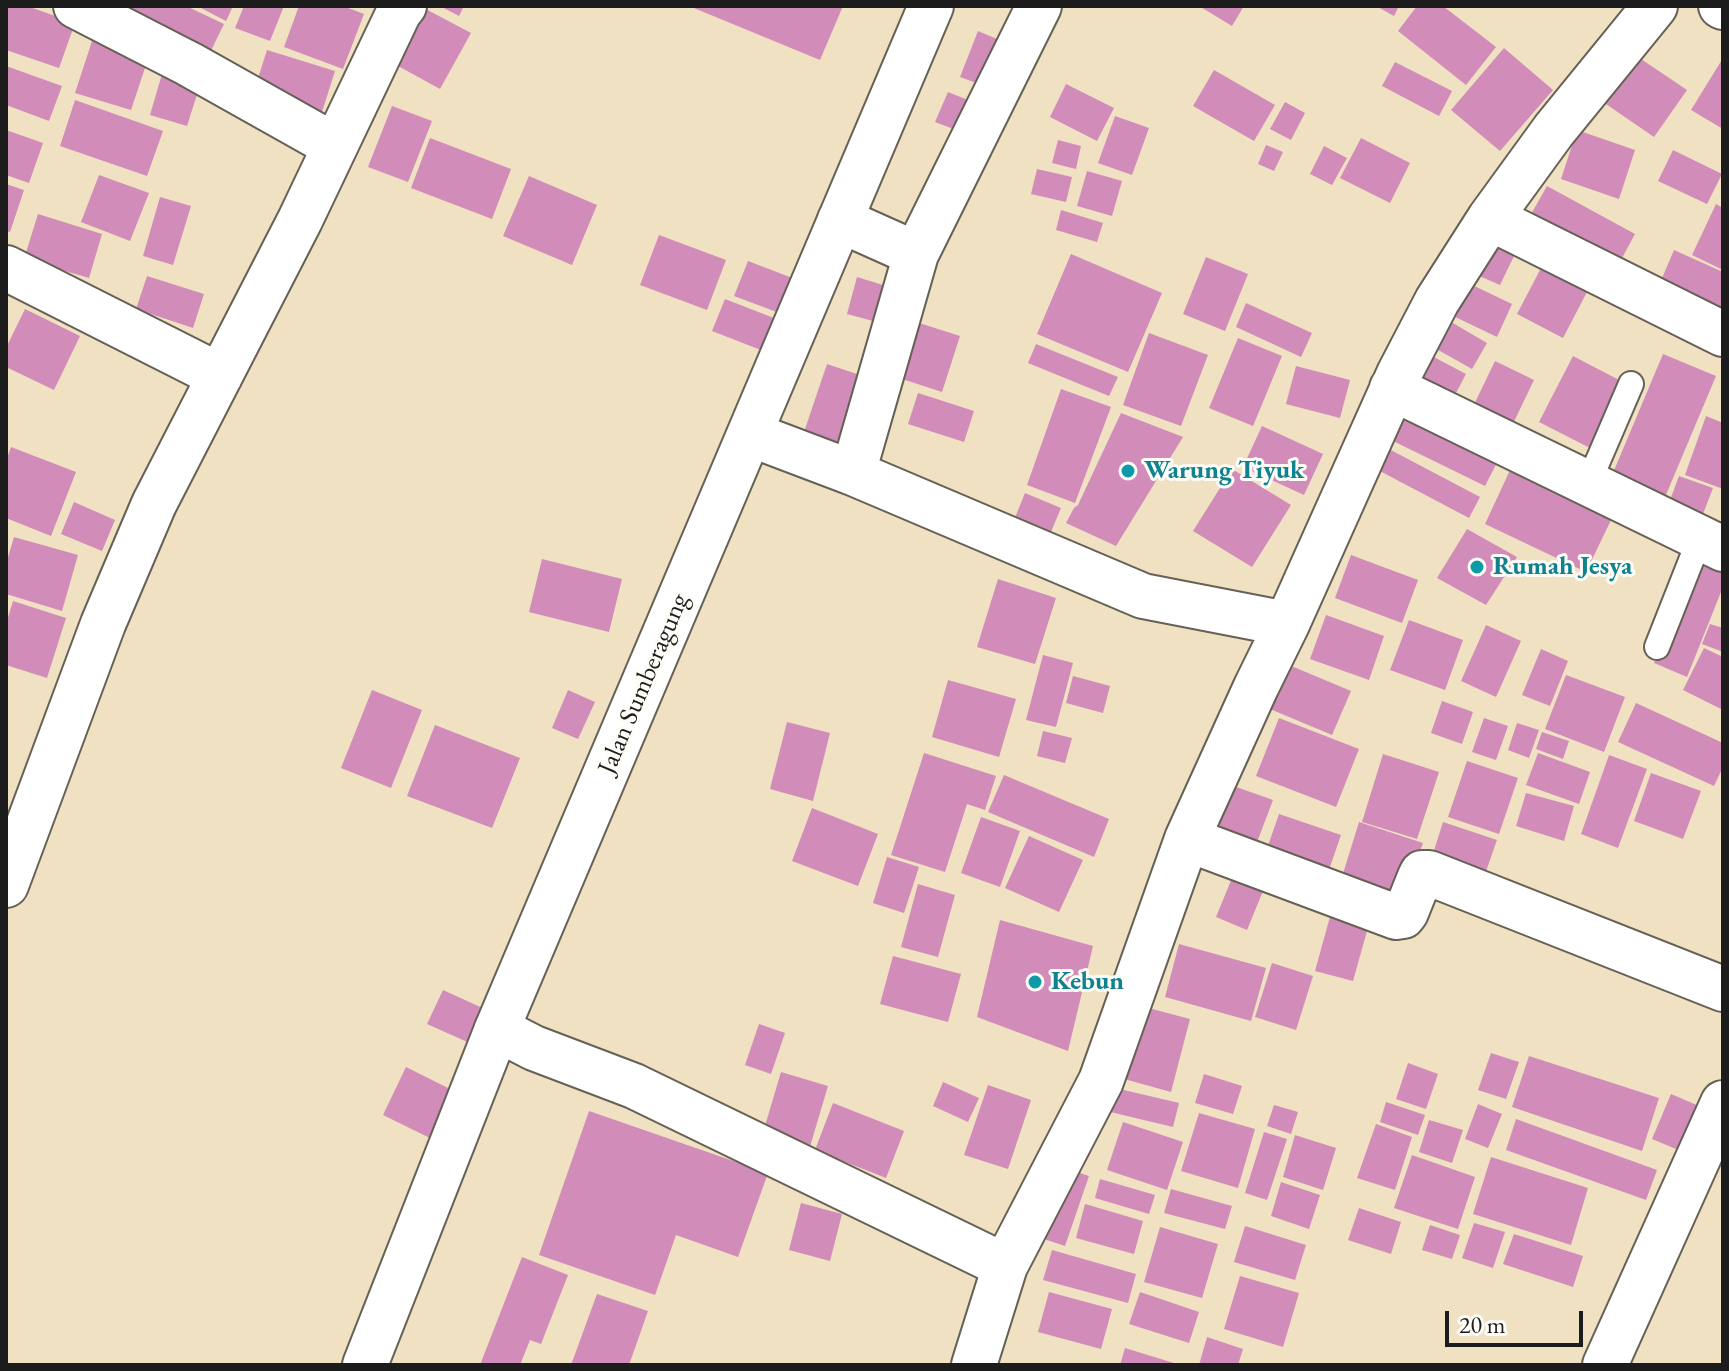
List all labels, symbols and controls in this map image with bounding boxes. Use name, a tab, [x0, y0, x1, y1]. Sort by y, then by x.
place label: Warung Tiyuk	[1144, 455, 1304, 487]
marker: Warung Tiyuk	[1119, 462, 1137, 480]
place label: Rumah Jesya	[1493, 551, 1632, 583]
marker: Rumah Jesya	[1468, 558, 1486, 576]
street label: Jalan Sumberagung	[592, 589, 696, 779]
place label: Kebun	[1051, 966, 1124, 998]
marker: Kebun	[1026, 973, 1044, 991]
scale bar	[1449, 1295, 1587, 1345]
text: 20 m	[1459, 1309, 1506, 1340]

